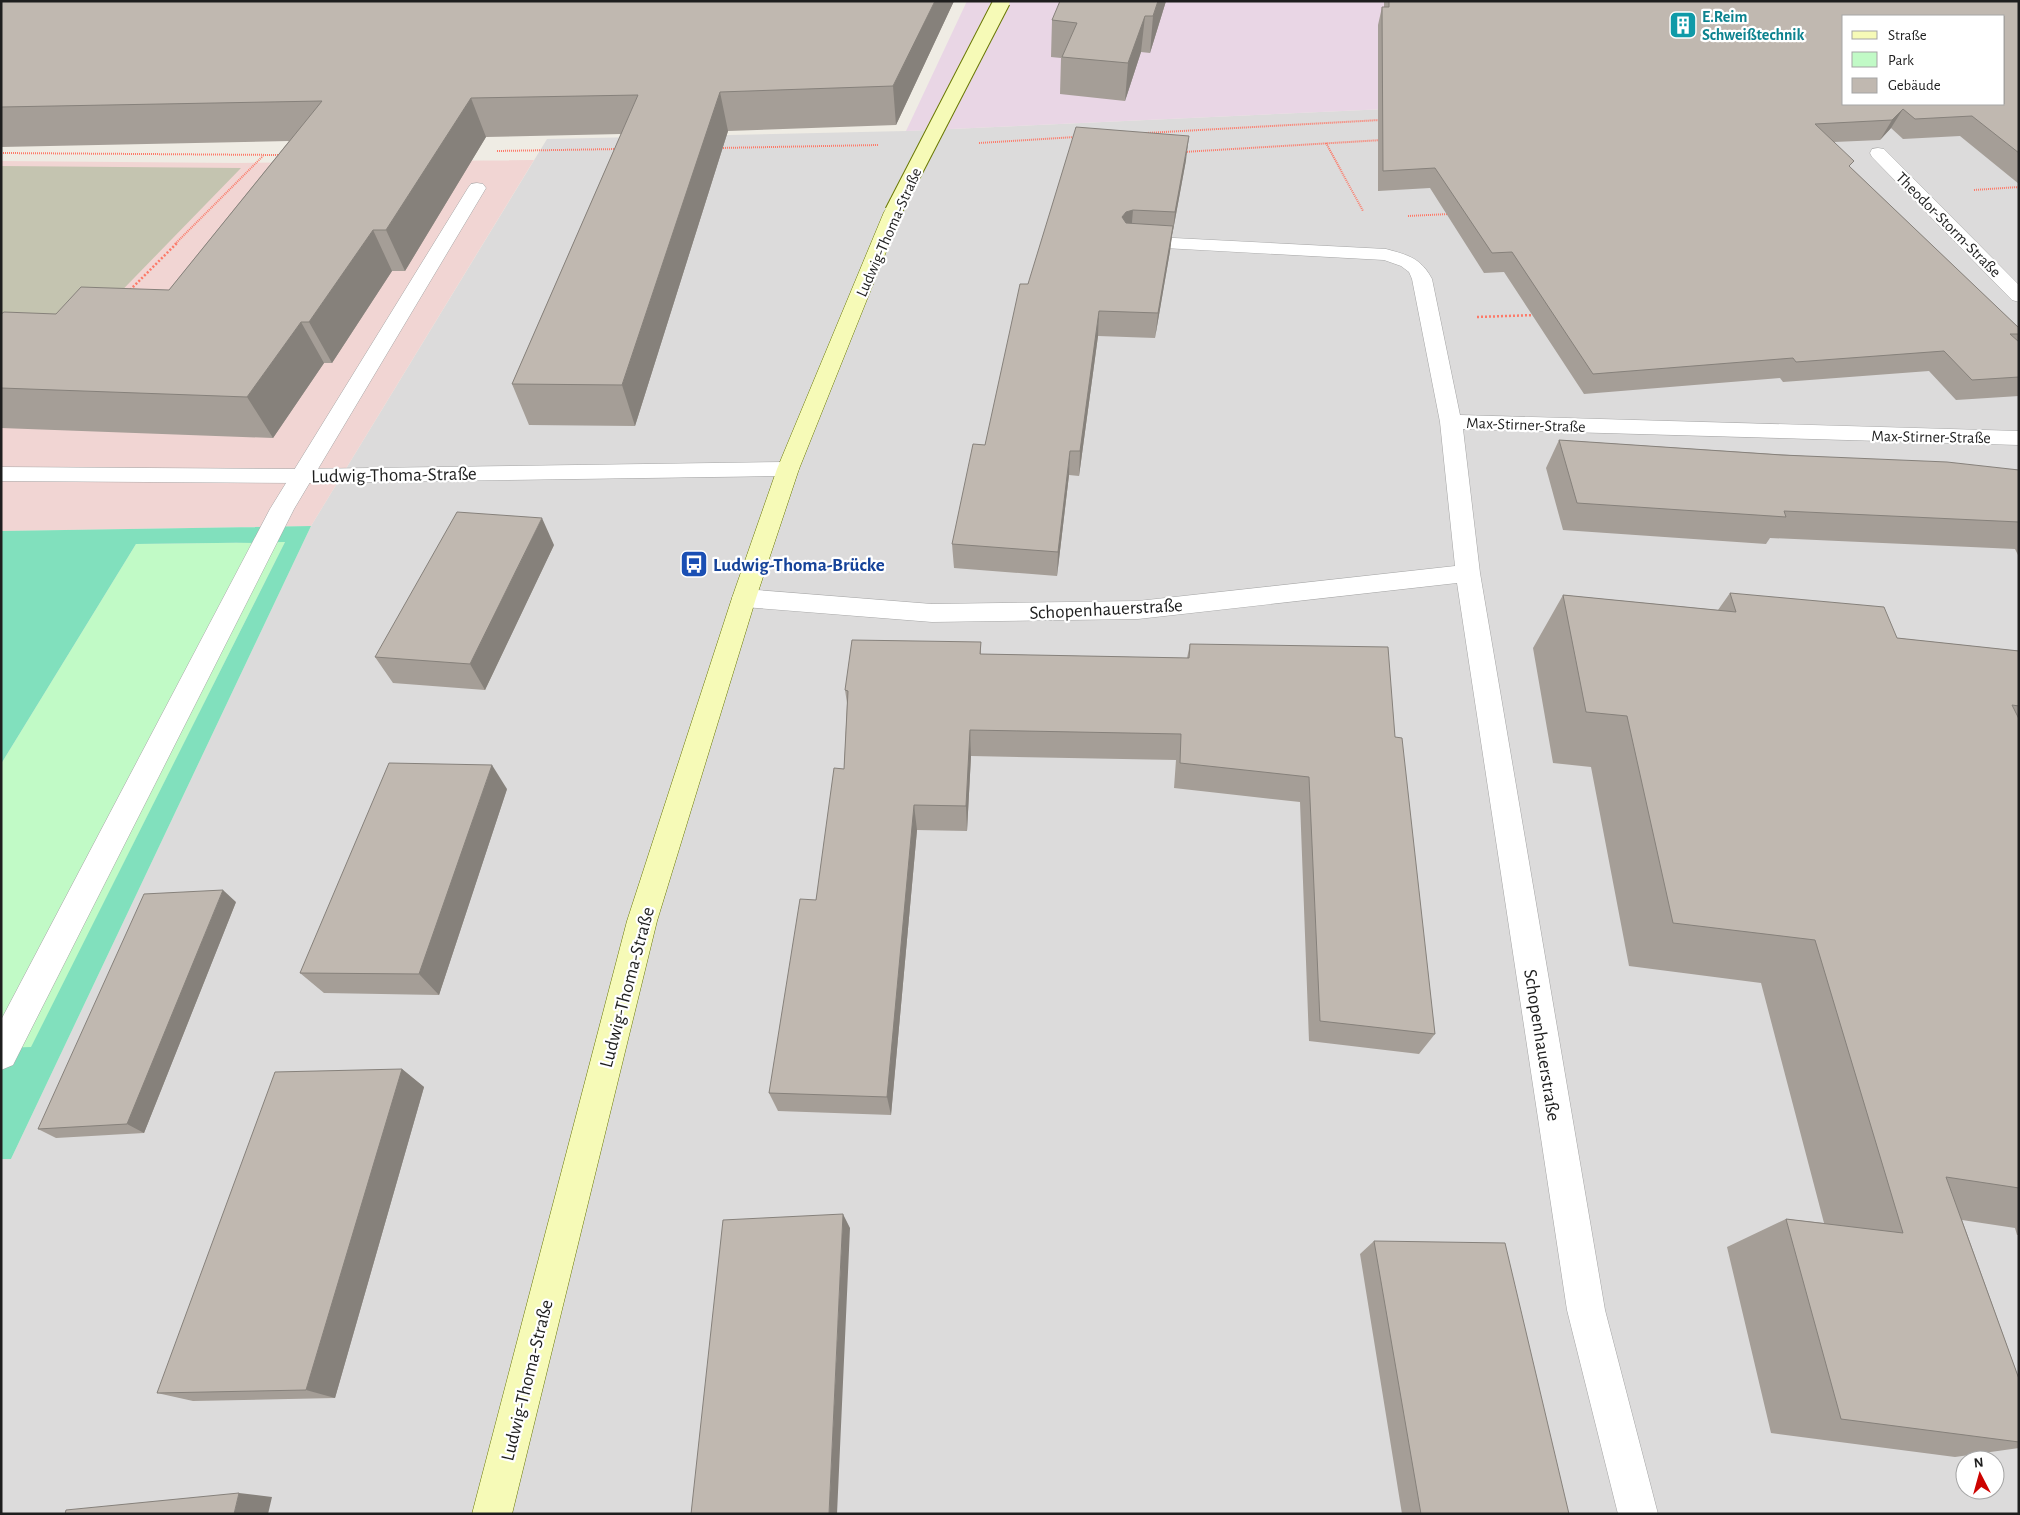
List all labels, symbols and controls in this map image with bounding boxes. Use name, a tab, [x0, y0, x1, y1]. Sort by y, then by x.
place label: E.Reim Schweißtechnik	[1702, 9, 1805, 43]
building icon: E.Reim Schweißtechnik	[1668, 10, 1698, 40]
legend	[1842, 15, 2005, 105]
text: Straße	[1888, 28, 1927, 43]
text: Park	[1888, 53, 1914, 68]
text: Gebäude	[1888, 78, 1941, 93]
street label: Ludwig-Thoma-Straße	[853, 165, 925, 299]
street label: Theodor-Storm-Straße	[1893, 169, 2004, 280]
street label: Max-Stirner-Straße	[1466, 415, 1586, 435]
street label: Max-Stirner-Straße	[1871, 428, 1991, 446]
street label: Ludwig-Thoma-Straße	[311, 465, 477, 486]
bus stop icon: Ludwig-Thoma-Brücke	[679, 549, 709, 579]
place label: Ludwig-Thoma-Brücke	[713, 556, 885, 575]
street label: Schopenhauerstraße	[1029, 596, 1183, 623]
street label: Ludwig-Thoma-Straße	[597, 905, 658, 1070]
street label: Schopenhauerstraße	[1520, 968, 1563, 1123]
street label: Ludwig-Thoma-Straße	[498, 1298, 557, 1463]
north arrow	[1955, 1450, 2005, 1500]
text: N	[1973, 1456, 1984, 1471]

